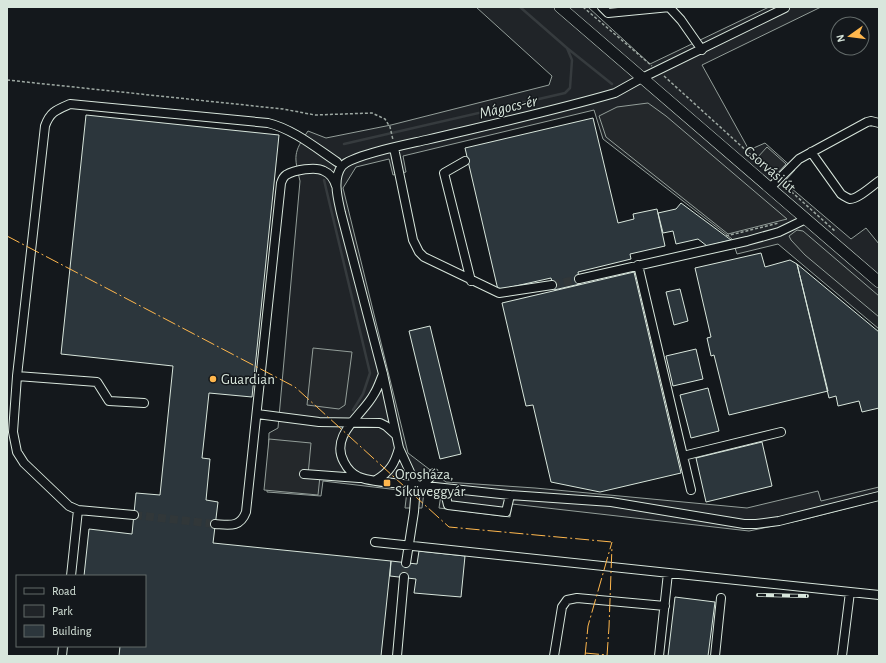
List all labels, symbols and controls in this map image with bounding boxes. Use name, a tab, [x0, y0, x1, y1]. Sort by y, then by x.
north arrow	[830, 16, 870, 56]
text: N	[835, 33, 847, 43]
water label: Mágocs-ér	[478, 92, 540, 121]
street label: Csorvási út	[741, 143, 798, 196]
place label: Guardian	[221, 372, 275, 387]
marker: Guardian	[208, 374, 218, 384]
place label: Orosháza, Síküveggyár	[395, 467, 465, 499]
marker: Orosháza, Síküveggyár	[382, 478, 392, 488]
legend	[16, 575, 146, 647]
text: Road	[52, 585, 76, 597]
text: Park	[52, 605, 73, 617]
text: Building	[52, 625, 92, 637]

